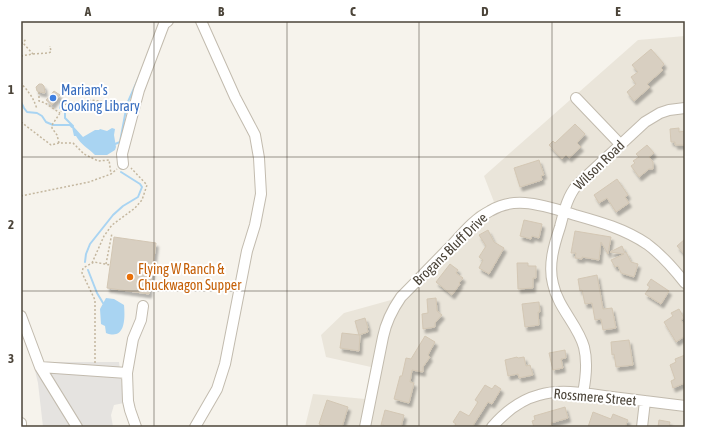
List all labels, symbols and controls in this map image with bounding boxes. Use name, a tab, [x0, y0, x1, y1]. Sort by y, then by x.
text: A	[84, 4, 92, 19]
text: B	[218, 4, 225, 19]
text: C	[350, 4, 356, 19]
text: D	[481, 4, 489, 19]
text: E	[615, 4, 621, 19]
text: 1	[8, 82, 14, 97]
place label: Mariam's Cooking Library	[61, 82, 140, 114]
marker: Mariam's Cooking Library	[48, 93, 58, 103]
street label: Wilson Road	[570, 137, 628, 193]
street label: Brogans Bluff Drive	[410, 210, 490, 288]
text: 2	[8, 217, 14, 232]
place label: Flying W Ranch & Chuckwagon Supper	[138, 261, 242, 293]
marker: Flying W Ranch & Chuckwagon Supper	[125, 272, 135, 282]
text: 3	[8, 351, 14, 366]
street label: Rossmere Street	[553, 385, 637, 409]

